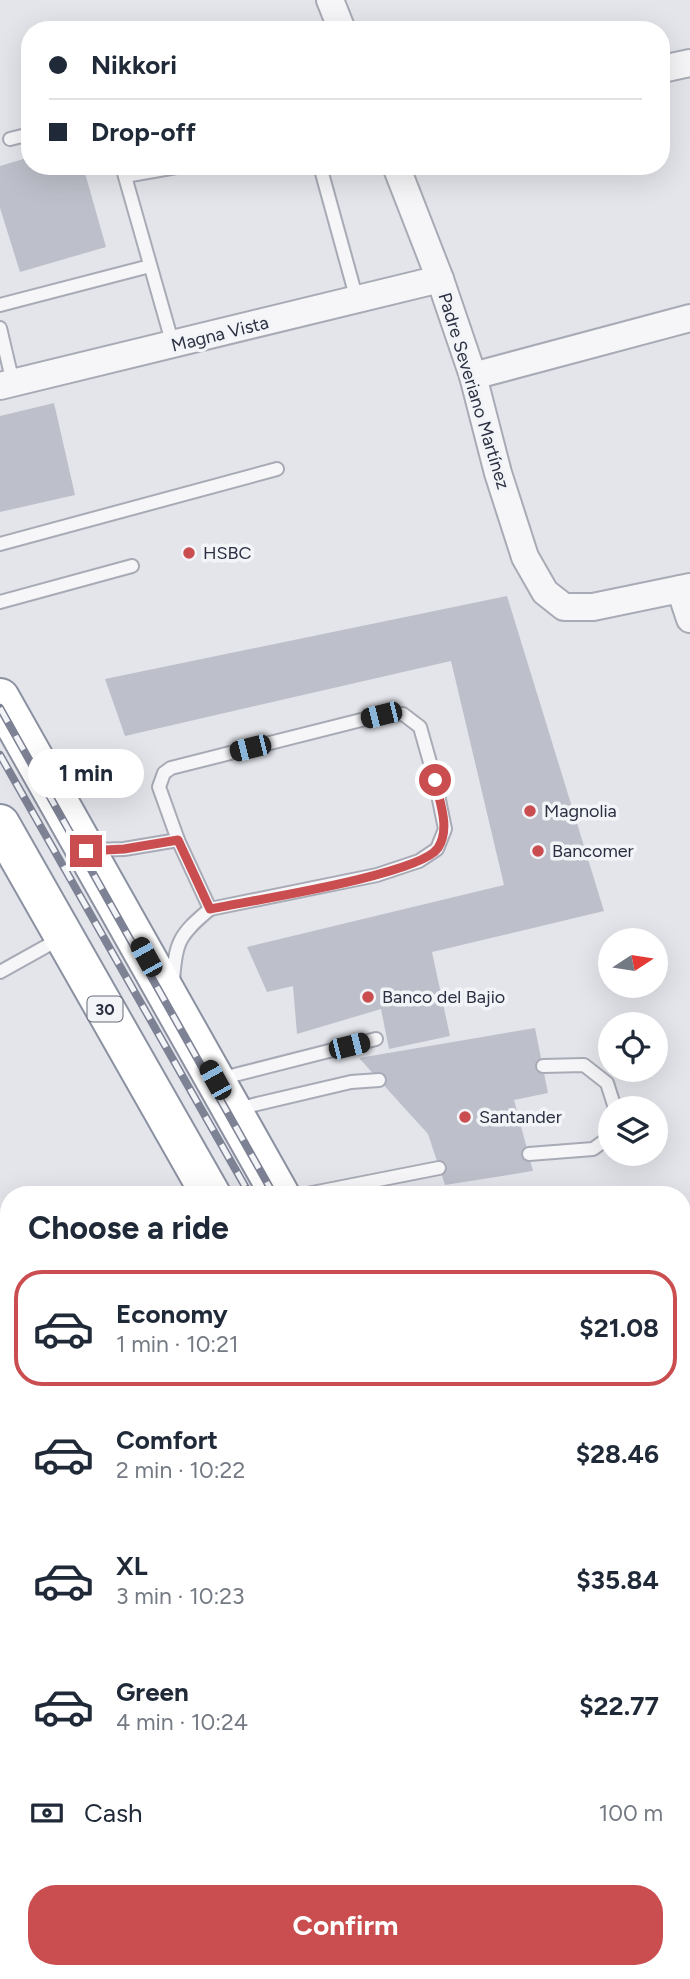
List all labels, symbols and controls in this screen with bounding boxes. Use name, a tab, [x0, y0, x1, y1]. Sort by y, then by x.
text: Nikkori	[91, 49, 177, 81]
text: Drop-off	[91, 116, 196, 148]
street label: Padre Severiano Martínez	[434, 290, 514, 492]
street label: Magna Vista	[169, 311, 271, 357]
place label: HSBC	[203, 542, 252, 564]
marker: HSBC	[181, 545, 197, 561]
car	[359, 700, 404, 730]
car	[228, 733, 273, 763]
callout: 1 min	[28, 750, 144, 798]
text: 1 min	[59, 759, 113, 787]
route start	[419, 764, 451, 796]
place label: Magnolia	[544, 800, 617, 822]
marker: Magnolia	[522, 803, 538, 819]
route end	[70, 835, 102, 867]
place label: Bancomer	[552, 840, 634, 862]
marker: Bancomer	[530, 843, 546, 859]
north arrow	[598, 928, 668, 998]
map controls	[598, 928, 668, 1166]
car	[127, 934, 166, 980]
place label: Banco del Bajio	[382, 986, 505, 1008]
marker: Banco del Bajio	[360, 989, 376, 1005]
road number: 30	[88, 996, 122, 1021]
button: locate	[598, 1012, 668, 1082]
car	[327, 1031, 372, 1061]
car	[196, 1057, 235, 1103]
button: layers	[598, 1096, 668, 1166]
place label: Santander	[479, 1106, 562, 1128]
marker: Santander	[457, 1109, 473, 1125]
text: Choose a ride	[28, 1209, 229, 1247]
icon: car	[32, 1297, 95, 1360]
text: Economy	[116, 1298, 228, 1330]
text: $21.08	[579, 1312, 659, 1344]
text: 1 min · 10:21	[116, 1330, 239, 1358]
icon: car	[32, 1423, 95, 1486]
text: Comfort	[116, 1424, 218, 1456]
text: $28.46	[576, 1438, 659, 1470]
text: 2 min · 10:22	[116, 1456, 245, 1484]
icon: car	[32, 1549, 95, 1612]
text: XL	[116, 1550, 148, 1582]
text: $35.84	[576, 1564, 659, 1596]
text: 3 min · 10:23	[116, 1582, 245, 1610]
icon: car	[32, 1675, 95, 1738]
text: Green	[116, 1676, 189, 1708]
text: $22.77	[579, 1690, 659, 1722]
text: 4 min · 10:24	[116, 1708, 248, 1736]
icon: cash	[28, 1794, 66, 1832]
text: Cash	[84, 1797, 143, 1829]
text: 100 m	[599, 1799, 663, 1827]
button: Confirm	[28, 1885, 663, 1965]

